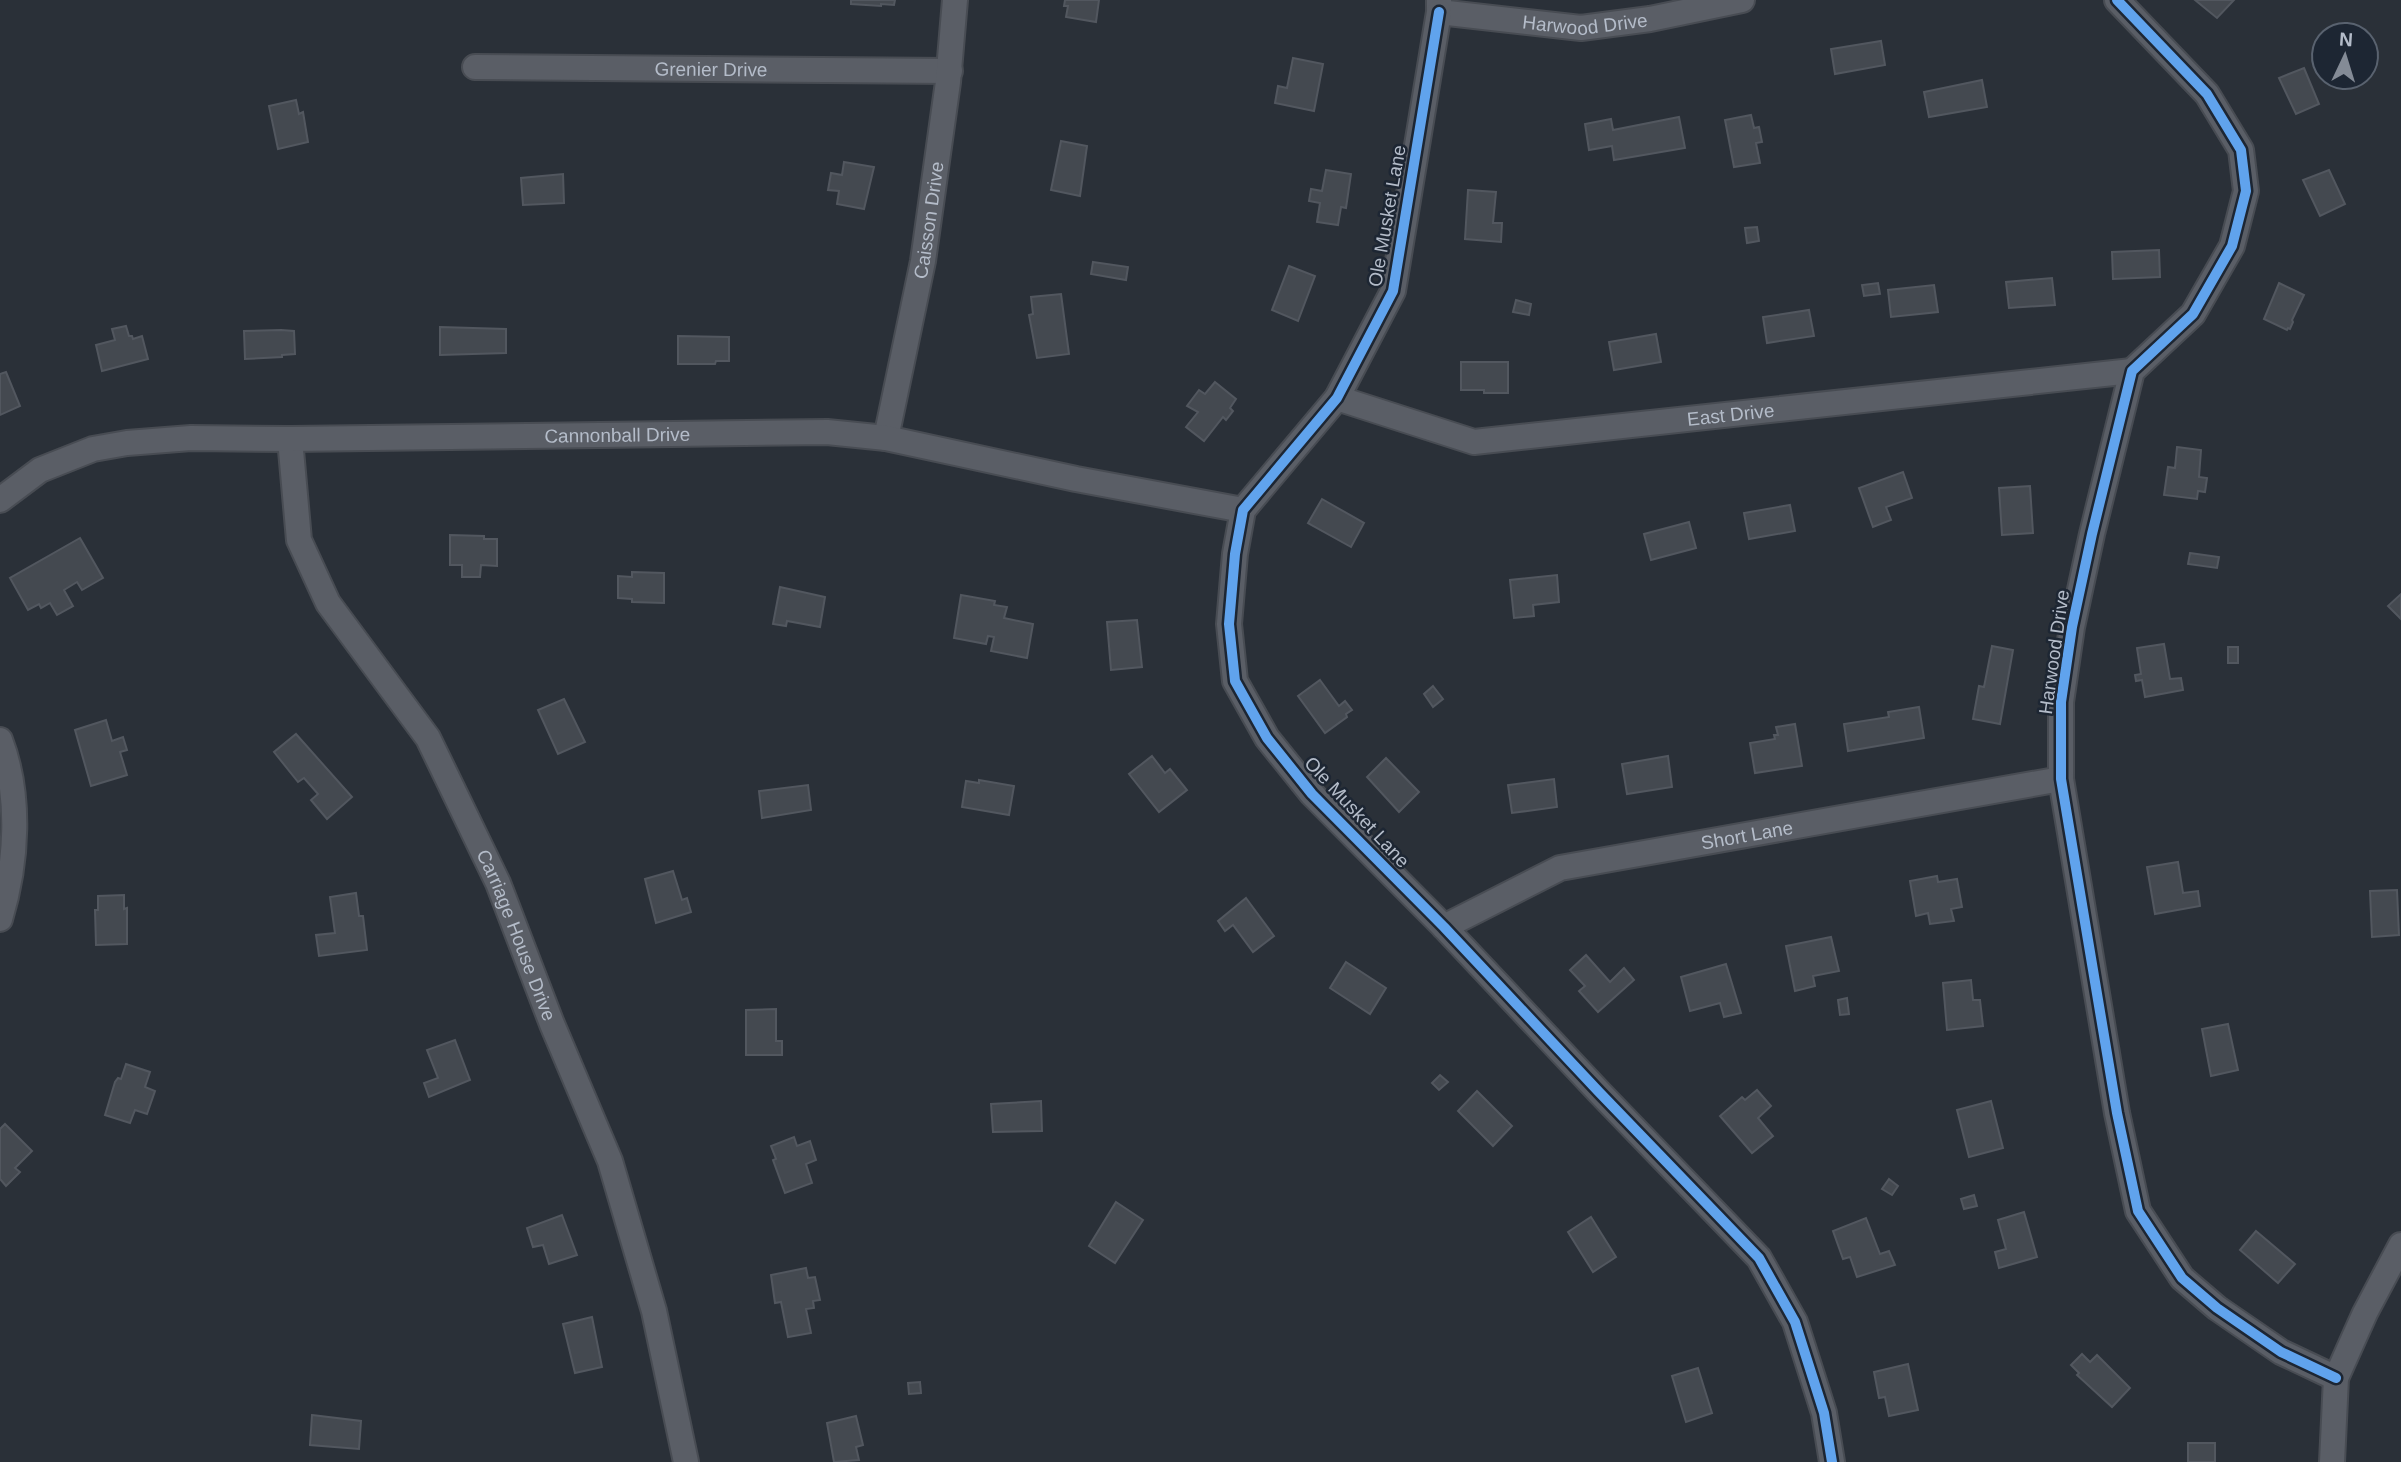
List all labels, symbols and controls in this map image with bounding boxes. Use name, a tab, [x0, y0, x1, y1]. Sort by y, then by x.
street label: Harwood Drive	[1521, 9, 1649, 39]
north arrow	[2310, 21, 2380, 91]
text: N	[2339, 29, 2354, 50]
street label: Grenier Drive	[654, 58, 768, 80]
street label: Ole Musket Lane	[1364, 143, 1410, 289]
street label: Caisson Drive	[909, 160, 947, 281]
street label: East Drive	[1686, 399, 1775, 429]
street label: Cannonball Drive	[544, 423, 690, 446]
street label: Harwood Drive	[2035, 588, 2073, 716]
street label: Ole Musket Lane	[1300, 752, 1414, 872]
street label: Short Lane	[1699, 816, 1795, 853]
street label: Carriage House Drive	[473, 846, 560, 1024]

